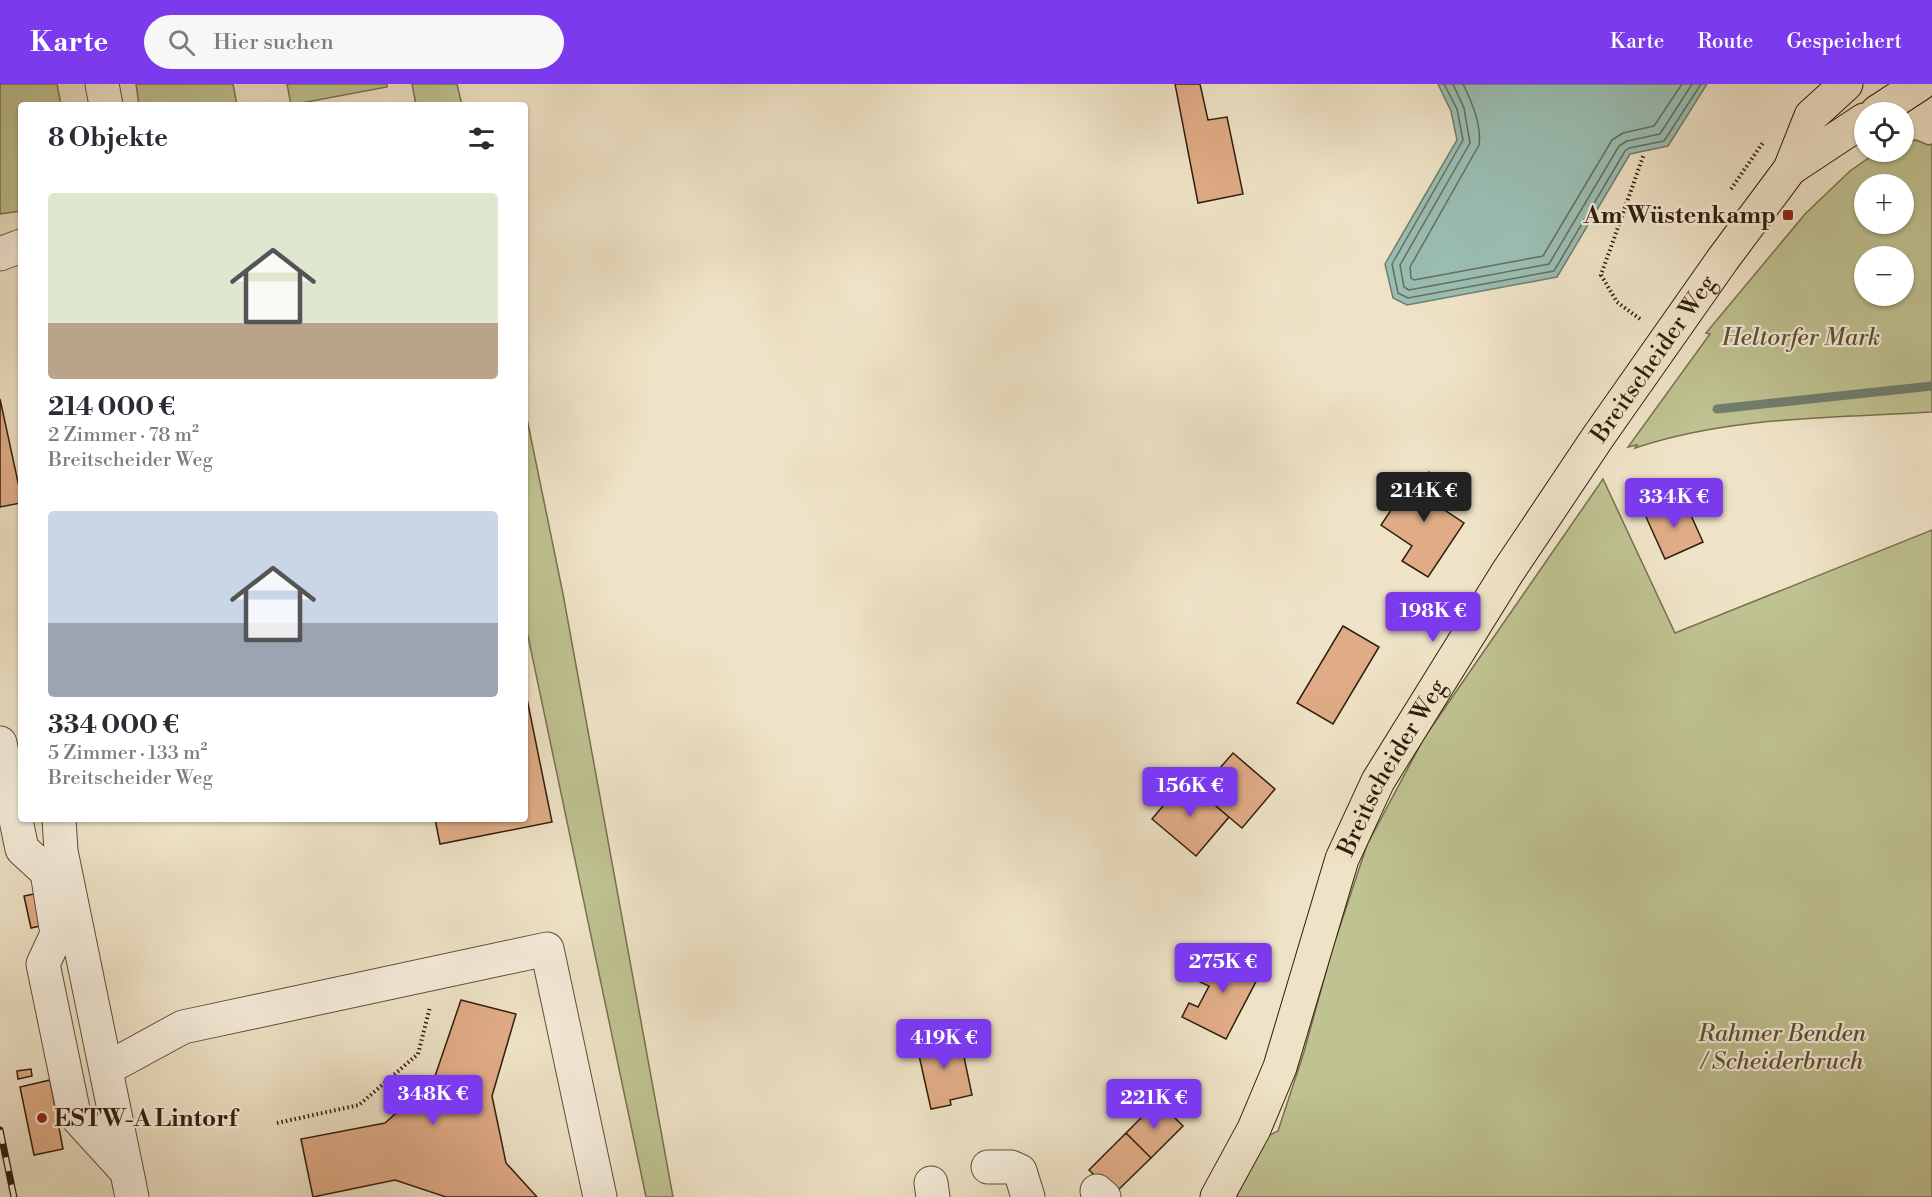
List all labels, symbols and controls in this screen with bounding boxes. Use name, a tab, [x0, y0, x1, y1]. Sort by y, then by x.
search box	[144, 15, 564, 69]
text: Karte	[30, 25, 108, 60]
icon: search	[165, 26, 198, 59]
text: Hier suchen	[213, 29, 334, 56]
text: Karte	[1610, 29, 1664, 55]
text: Route	[1697, 29, 1753, 55]
text: Gespeichert	[1786, 29, 1902, 55]
map controls	[1854, 102, 1914, 306]
button: locate	[1854, 102, 1914, 162]
text: 8 Objekte	[48, 122, 168, 154]
icon: filters	[465, 122, 498, 155]
button: +	[1854, 174, 1914, 234]
place label: Am Wüstenkamp	[1583, 201, 1776, 231]
marker: Am Wüstenkamp	[1781, 208, 1795, 222]
icon: home	[219, 232, 327, 340]
button: −	[1854, 246, 1914, 306]
street label: Breitscheider Weg	[1584, 269, 1723, 449]
park label: Heltorfer Mark	[1721, 323, 1880, 353]
text: 214 000 €	[48, 391, 175, 423]
text: 2 Zimmer · 78 m²	[48, 423, 199, 448]
text: Breitscheider Weg	[48, 448, 213, 473]
pin: 214K €	[1375, 472, 1473, 523]
pin: 334K €	[1625, 478, 1723, 529]
text: 214K €	[1390, 479, 1458, 504]
text: 334K €	[1639, 485, 1709, 510]
icon: home	[219, 550, 327, 658]
pin: 198K €	[1384, 592, 1482, 643]
text: 198K €	[1399, 599, 1467, 624]
street label: Breitscheider Weg	[1331, 673, 1454, 862]
text: 334 000 €	[48, 709, 179, 741]
text: 5 Zimmer · 133 m²	[48, 741, 207, 766]
text: Breitscheider Weg	[48, 766, 213, 791]
pin: 156K €	[1141, 767, 1239, 818]
text: 156K €	[1156, 774, 1224, 799]
pin: 275K €	[1174, 943, 1272, 994]
text: 275K €	[1189, 950, 1257, 975]
pin: 419K €	[895, 1019, 993, 1070]
park label: Rahmer Benden / Scheiderbruch	[1697, 1019, 1867, 1077]
text: 419K €	[910, 1026, 978, 1051]
pin: 348K €	[384, 1075, 482, 1126]
pin: 221K €	[1105, 1079, 1203, 1130]
text: 348K €	[398, 1082, 468, 1107]
text: 221K €	[1120, 1086, 1188, 1111]
place label: ESTW-A Lintorf	[54, 1104, 240, 1134]
marker: ESTW-A Lintorf	[35, 1111, 49, 1125]

